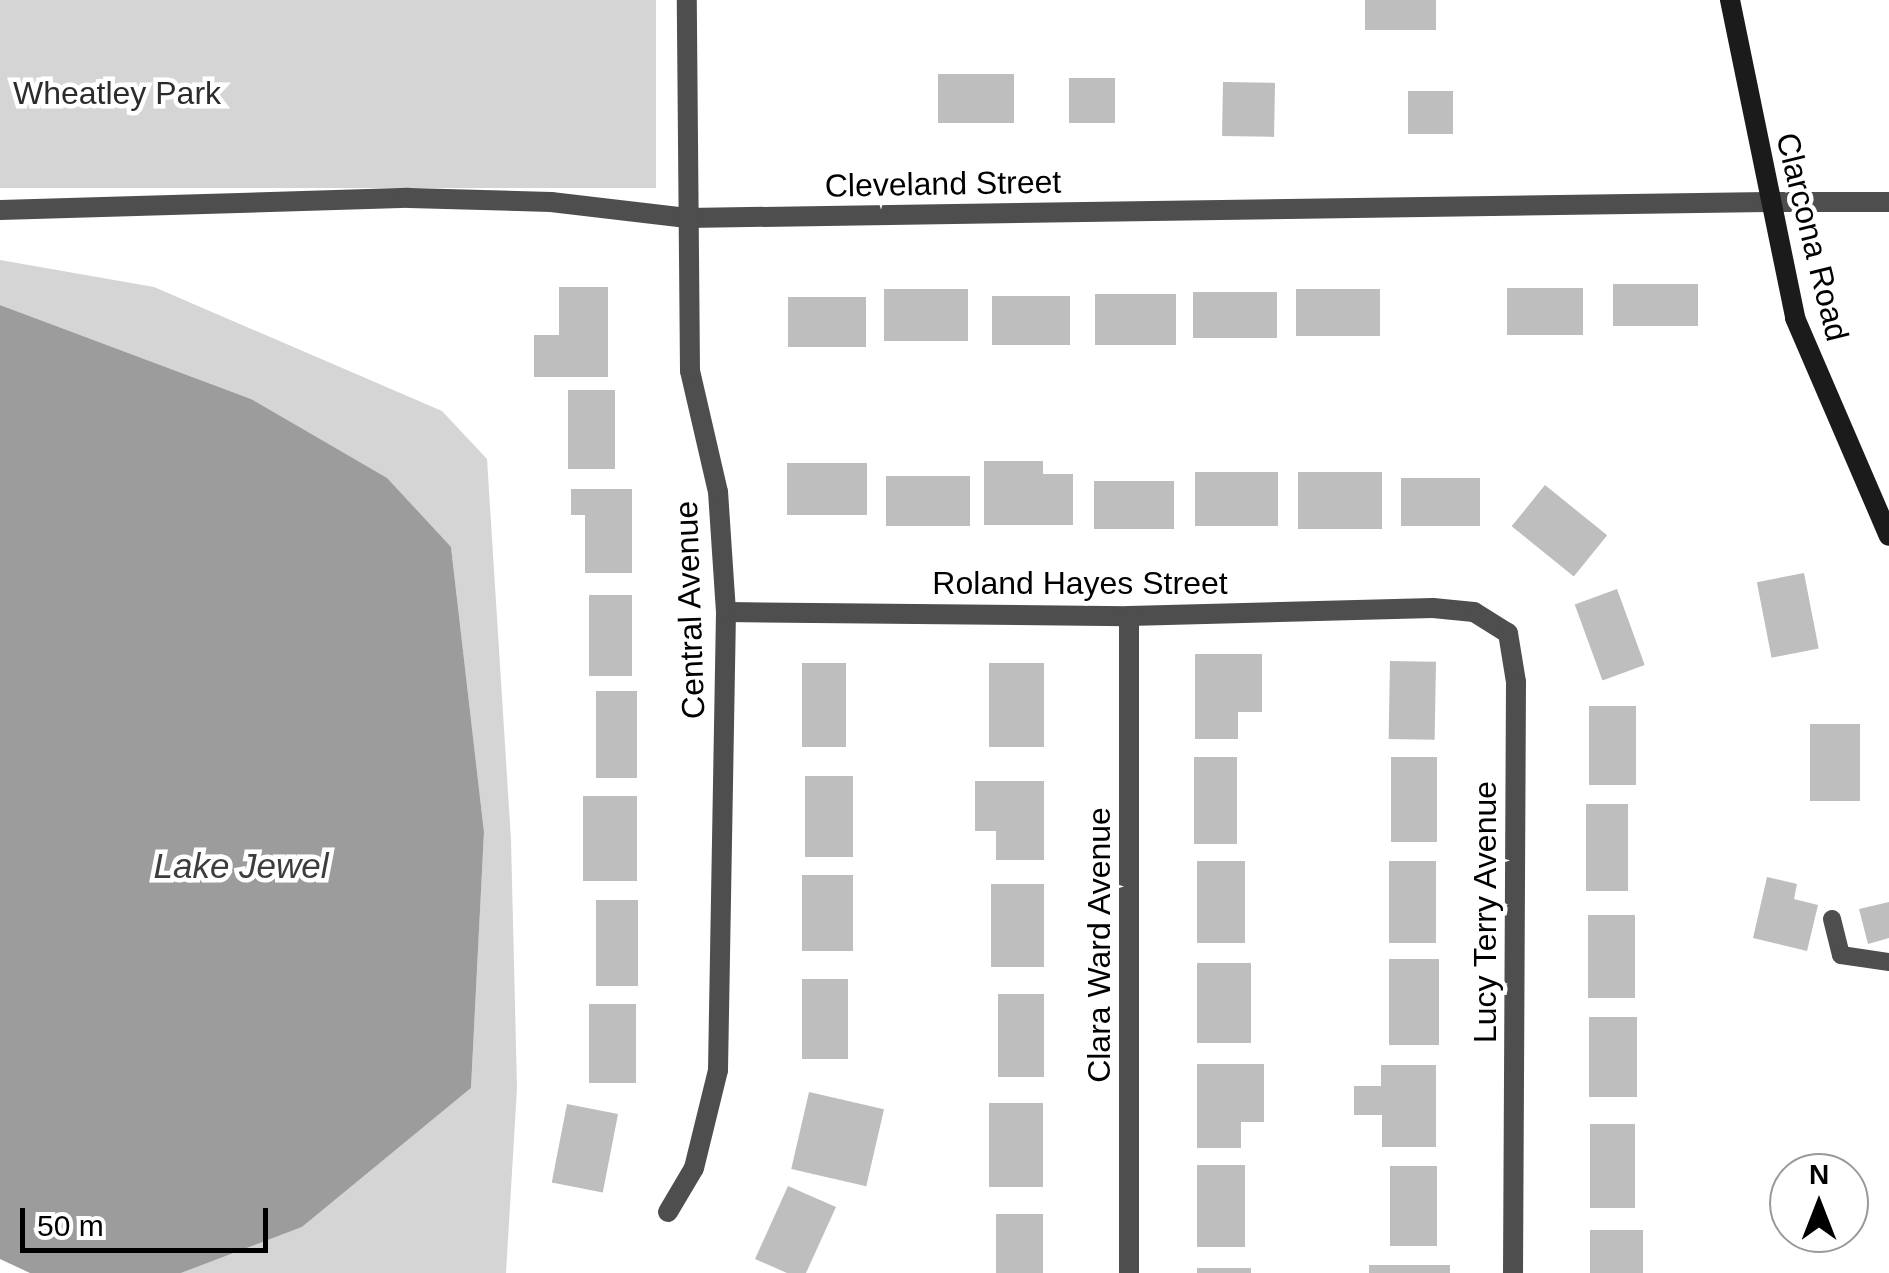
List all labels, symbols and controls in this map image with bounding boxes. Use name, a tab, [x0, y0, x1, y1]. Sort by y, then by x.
park label: Wheatley Park	[13, 74, 221, 112]
street label: Clarcona Road	[1768, 129, 1856, 345]
street label: Cleveland Street	[824, 163, 1062, 205]
street label: Central Avenue	[667, 499, 713, 721]
street label: Roland Hayes Street	[932, 564, 1228, 602]
street label: Lucy Terry Avenue	[1466, 780, 1504, 1044]
street label: Clara Ward Avenue	[1080, 806, 1118, 1084]
water label: Lake Jewel	[153, 845, 329, 887]
north arrow	[1769, 1153, 1869, 1253]
text: N	[1809, 1159, 1829, 1190]
scale bar	[25, 1188, 272, 1250]
text: 50 m	[37, 1209, 104, 1242]

